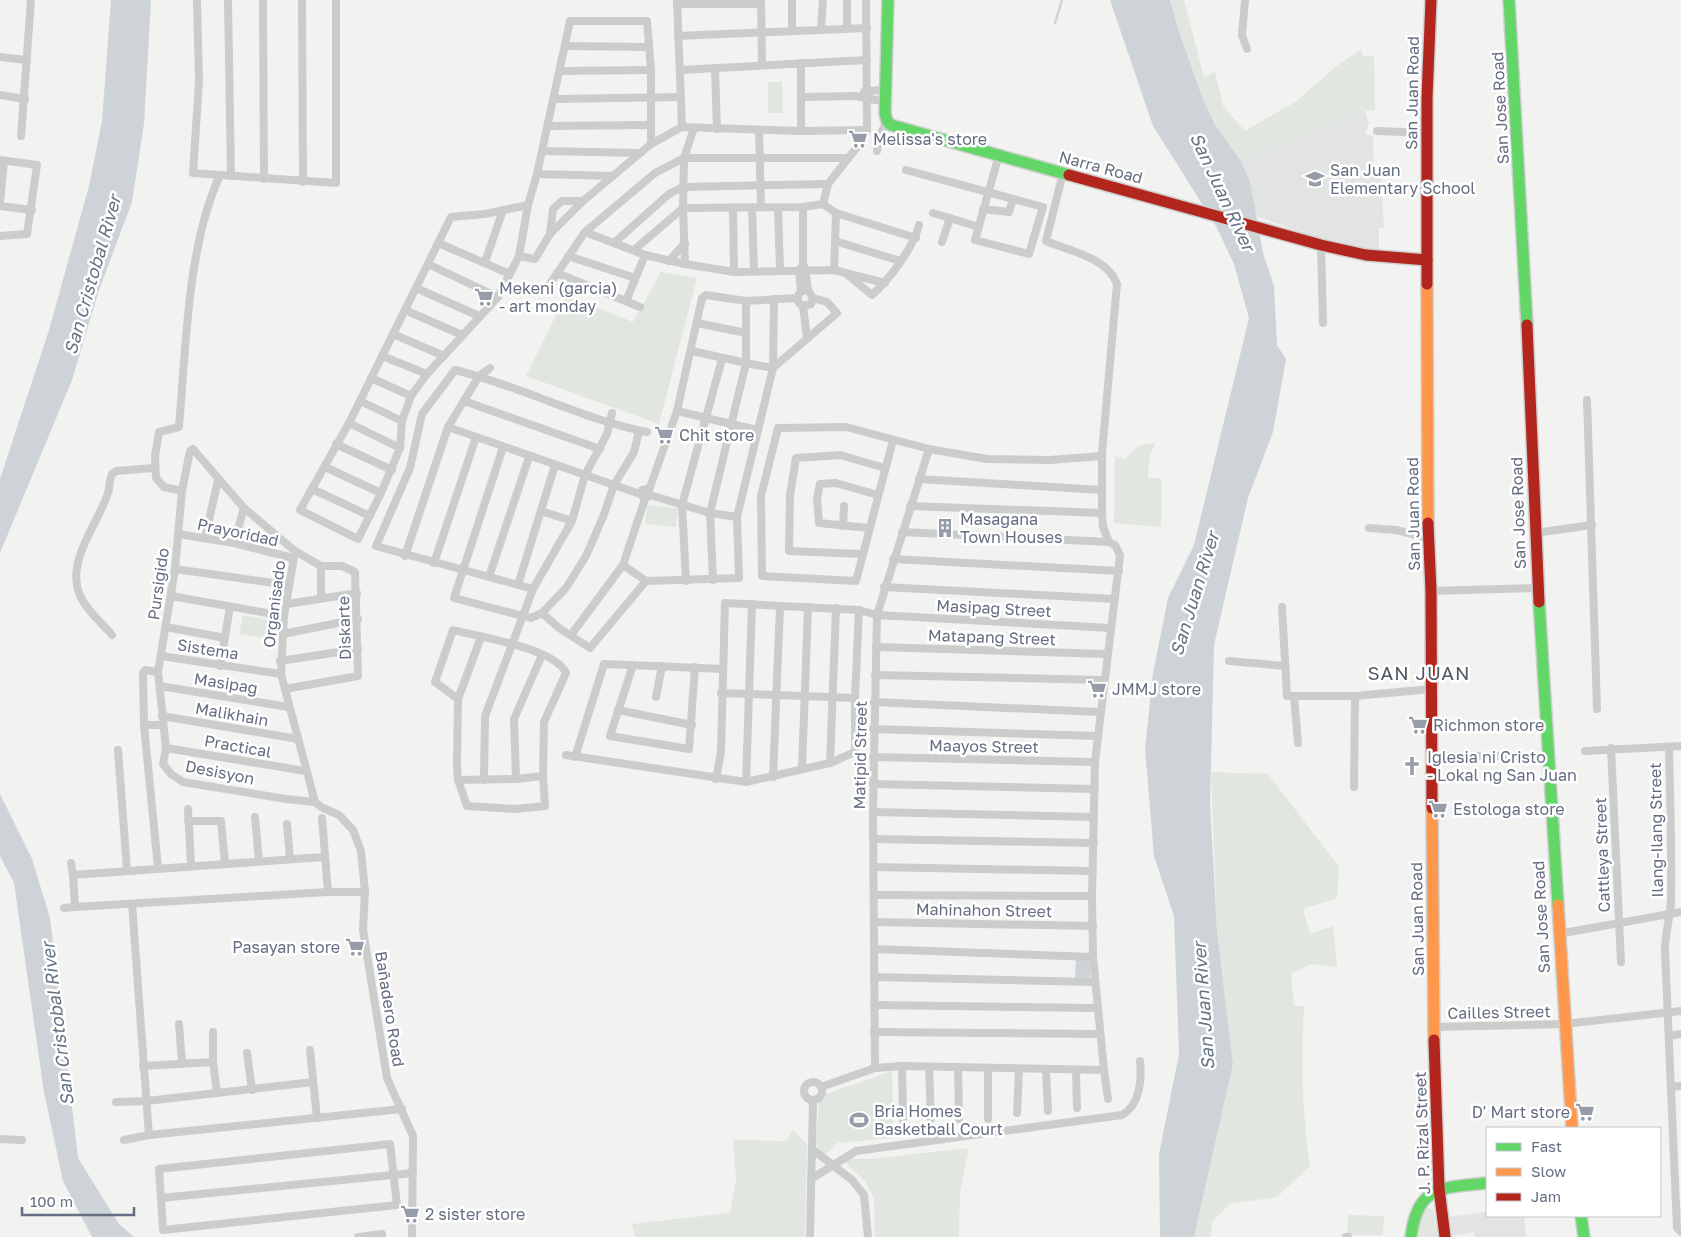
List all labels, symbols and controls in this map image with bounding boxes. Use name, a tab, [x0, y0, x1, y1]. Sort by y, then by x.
street label: San Juan Road	[1401, 36, 1423, 150]
street label: San Jose Road	[1487, 51, 1513, 165]
supermarket icon: Melissa's store	[847, 128, 869, 150]
place label: Melissa's store	[873, 129, 987, 149]
water label: San Juan River	[1186, 129, 1261, 257]
street label: Narra Road	[1057, 146, 1145, 188]
place label: San Juan Elementary School	[1330, 160, 1475, 198]
school or university icon: San Juan Elementary School	[1304, 168, 1326, 190]
water label: San Cristobal River	[59, 190, 126, 357]
place label: Mekeni (garcia) - art monday	[499, 278, 617, 316]
supermarket icon: Mekeni (garcia) - art monday	[473, 286, 495, 308]
supermarket icon: Chit store	[653, 424, 675, 446]
place label: Chit store	[679, 425, 754, 445]
street label: San Jose Road	[1506, 456, 1530, 570]
street label: San Juan Road	[1402, 457, 1424, 571]
place label: Masagana Town Houses	[960, 509, 1062, 547]
street label: Prayoridad	[195, 514, 281, 550]
building icon: Masagana Town Houses	[934, 517, 956, 539]
water label: San Juan River	[1165, 526, 1224, 658]
street label: Pursigido	[143, 547, 173, 621]
street label: Organisado	[259, 559, 289, 649]
street label: Masipag Street	[936, 595, 1052, 621]
street label: Diskarte	[333, 596, 355, 660]
street label: Matapang Street	[928, 625, 1056, 649]
street label: Sistema	[176, 634, 240, 664]
district label: SAN JUAN	[1368, 661, 1470, 684]
street label: Masipag	[193, 668, 259, 698]
supermarket icon: JMMJ store	[1086, 678, 1108, 700]
place label: JMMJ store	[1112, 679, 1201, 699]
street label: Malikhain	[194, 698, 270, 730]
street label: Matipid Street	[849, 701, 871, 809]
supermarket icon: Richmon store	[1407, 714, 1429, 736]
place label: Richmon store	[1433, 715, 1544, 735]
street label: Practical	[203, 730, 273, 762]
street label: Maayos Street	[929, 735, 1039, 757]
place label: Iglesia ni Cristo - Lokal ng San Juan	[1427, 747, 1577, 785]
church icon: Iglesia ni Cristo - Lokal ng San Juan	[1401, 755, 1423, 777]
street label: Desisyon	[184, 756, 256, 788]
street label: Ilang-Ilang Street	[1645, 762, 1667, 898]
street label: Cattleya Street	[1590, 797, 1614, 913]
supermarket icon: Estologa store	[1427, 798, 1449, 820]
place label: Estologa store	[1453, 799, 1565, 819]
street label: San Jose Road	[1528, 860, 1554, 974]
street label: San Juan Road	[1406, 862, 1428, 976]
street label: Mahinahon Street	[916, 899, 1052, 921]
supermarket icon: Pasayan store	[344, 936, 366, 958]
place label: Pasayan store	[232, 937, 340, 957]
water label: San Cristobal River	[36, 938, 78, 1107]
water label: San Juan River	[1187, 938, 1218, 1071]
street label: Bañadero Road	[371, 950, 409, 1068]
street label: Cailles Street	[1447, 1001, 1551, 1023]
street label: J. P. Rizal Street	[1410, 1071, 1434, 1195]
place label: Bria Homes Basketball Court	[874, 1101, 1003, 1139]
supermarket icon: D' Mart store	[1574, 1101, 1596, 1123]
place label: D' Mart store	[1472, 1102, 1570, 1122]
sports icon: Bria Homes Basketball Court	[848, 1109, 870, 1131]
legend	[1486, 1127, 1661, 1217]
text: Fast	[1531, 1137, 1562, 1155]
text: Slow	[1531, 1162, 1566, 1180]
scale bar	[22, 1184, 135, 1216]
text: Jam	[1531, 1187, 1561, 1205]
text: 100 m	[30, 1192, 73, 1210]
supermarket icon: 2 sister store	[399, 1203, 421, 1225]
place label: 2 sister store	[425, 1204, 525, 1224]

